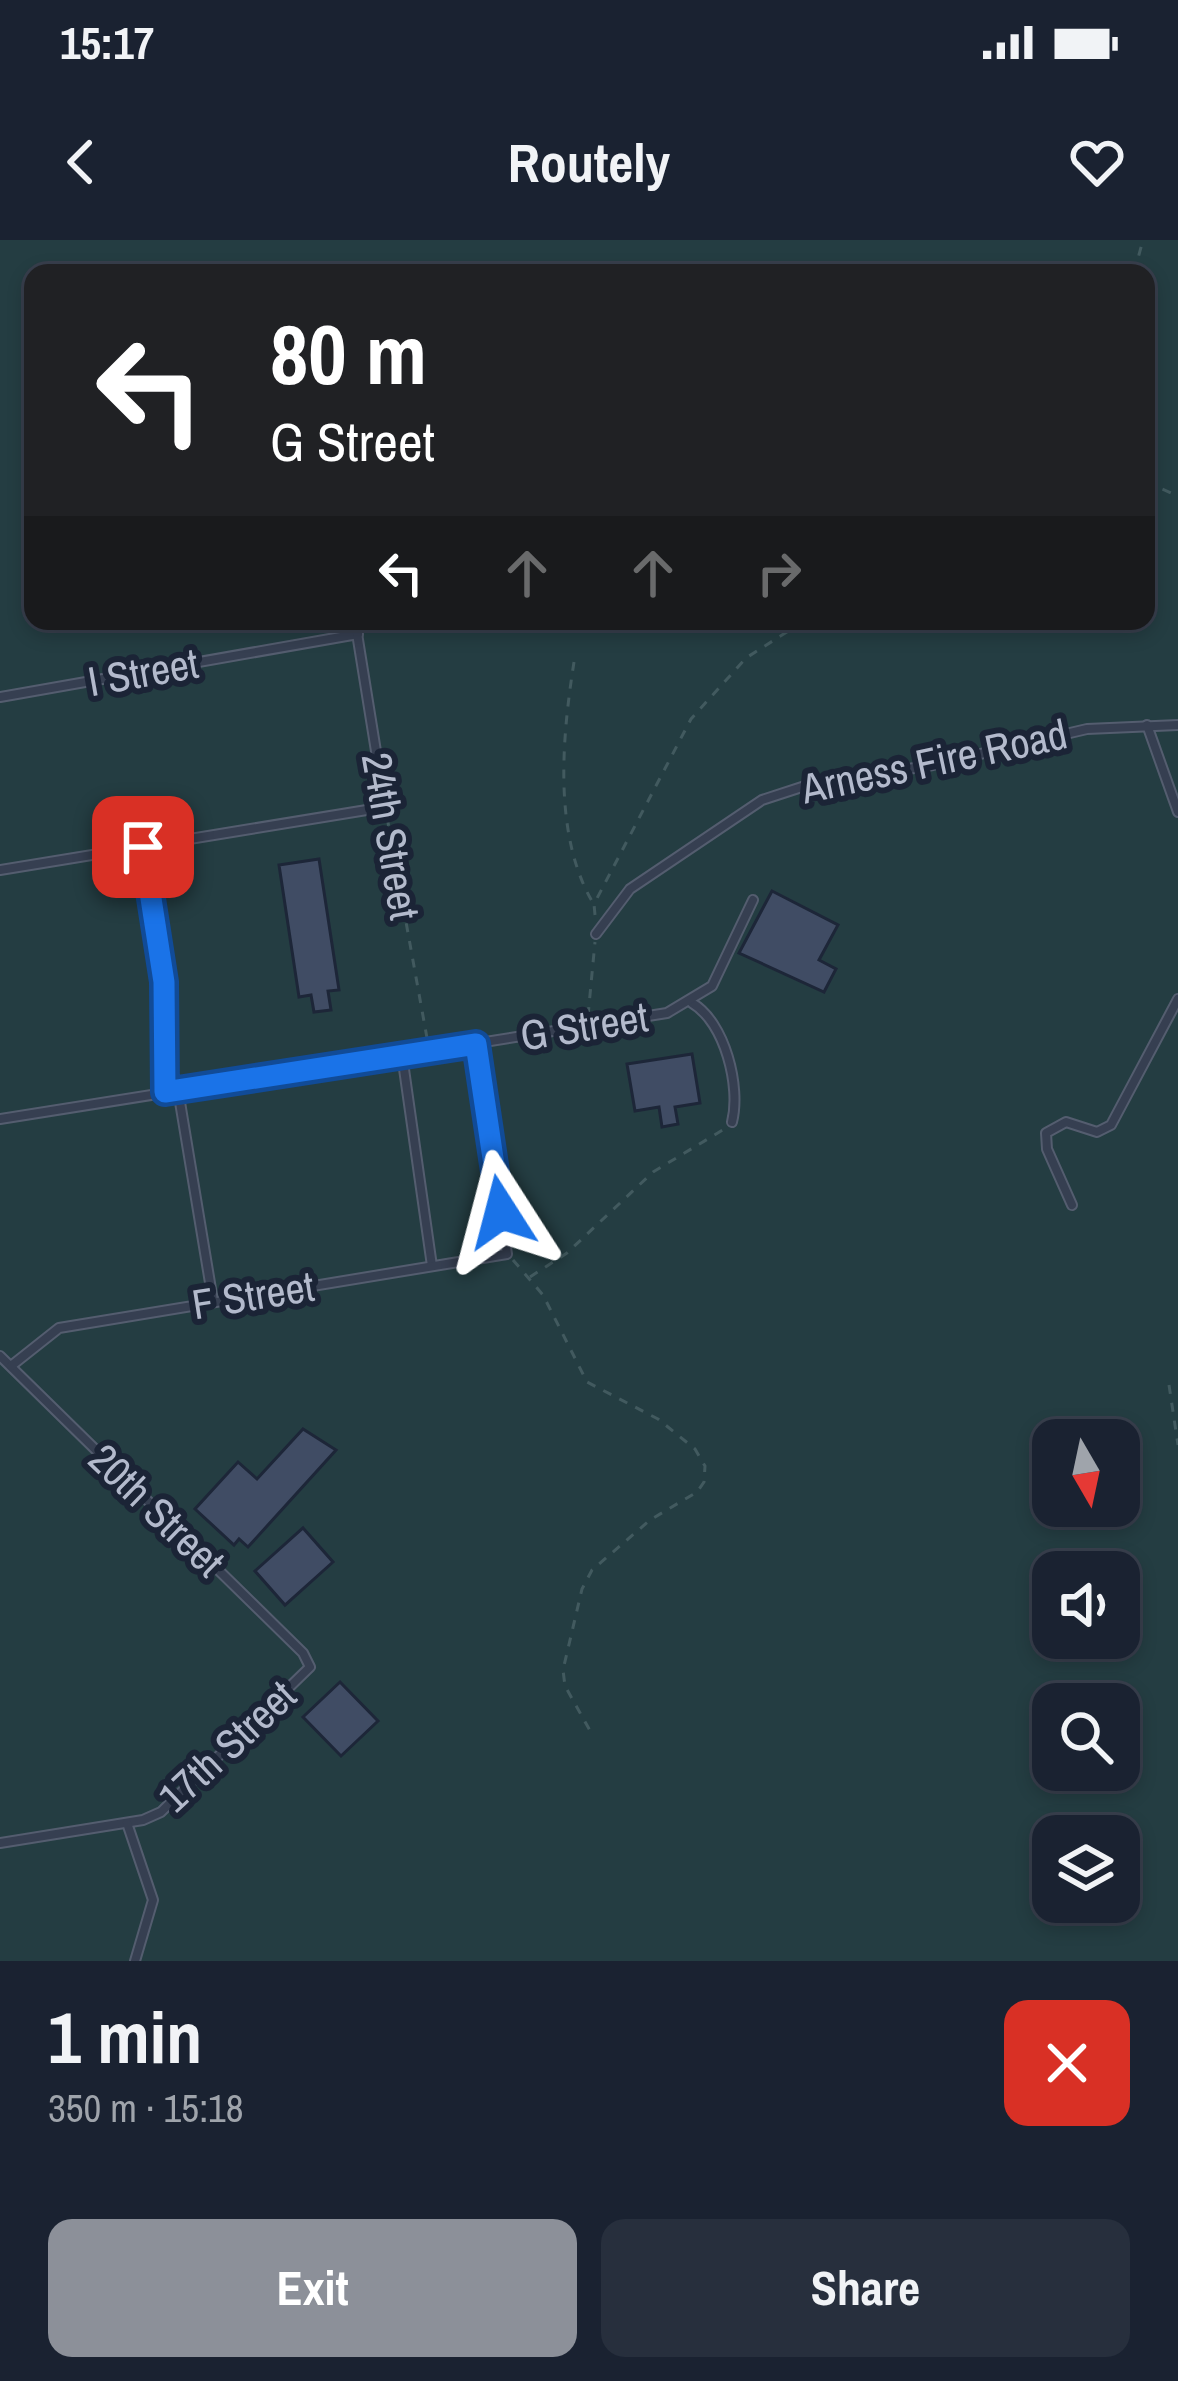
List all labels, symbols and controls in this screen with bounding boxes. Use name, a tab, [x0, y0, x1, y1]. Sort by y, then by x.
text: 15:17	[60, 12, 154, 73]
text: Routely	[508, 126, 670, 199]
icon: back	[48, 129, 114, 195]
icon: heart	[1064, 129, 1130, 195]
text: 80 m	[270, 297, 427, 410]
icon: left	[72, 312, 228, 468]
text: G Street	[270, 405, 435, 478]
icon: left	[368, 540, 434, 606]
icon: ahead	[494, 540, 560, 606]
icon: ahead	[620, 540, 686, 606]
icon: right	[746, 540, 812, 606]
street label: I Street	[83, 635, 203, 709]
street label: Arness Fire Road	[795, 706, 1072, 817]
street label: 24th Street	[349, 748, 433, 924]
pin	[92, 796, 194, 898]
icon: arrive	[110, 814, 176, 880]
street label: G Street	[516, 988, 652, 1064]
position arrow	[438, 1149, 564, 1275]
street label: F Street	[188, 1258, 318, 1332]
north arrow	[1032, 1419, 1140, 1527]
map controls	[1032, 1419, 1140, 1923]
street label: 20th Street	[77, 1431, 237, 1589]
button: sound	[1032, 1551, 1140, 1659]
street label: 17th Street	[146, 1668, 308, 1824]
button: search	[1032, 1683, 1140, 1791]
button: layers	[1032, 1815, 1140, 1923]
text: 1 min	[48, 1988, 202, 2085]
button: close	[1004, 2000, 1130, 2126]
text: 350 m · 15:18	[48, 2082, 244, 2134]
button: Exit	[48, 2219, 577, 2357]
button: Share	[601, 2219, 1130, 2357]

